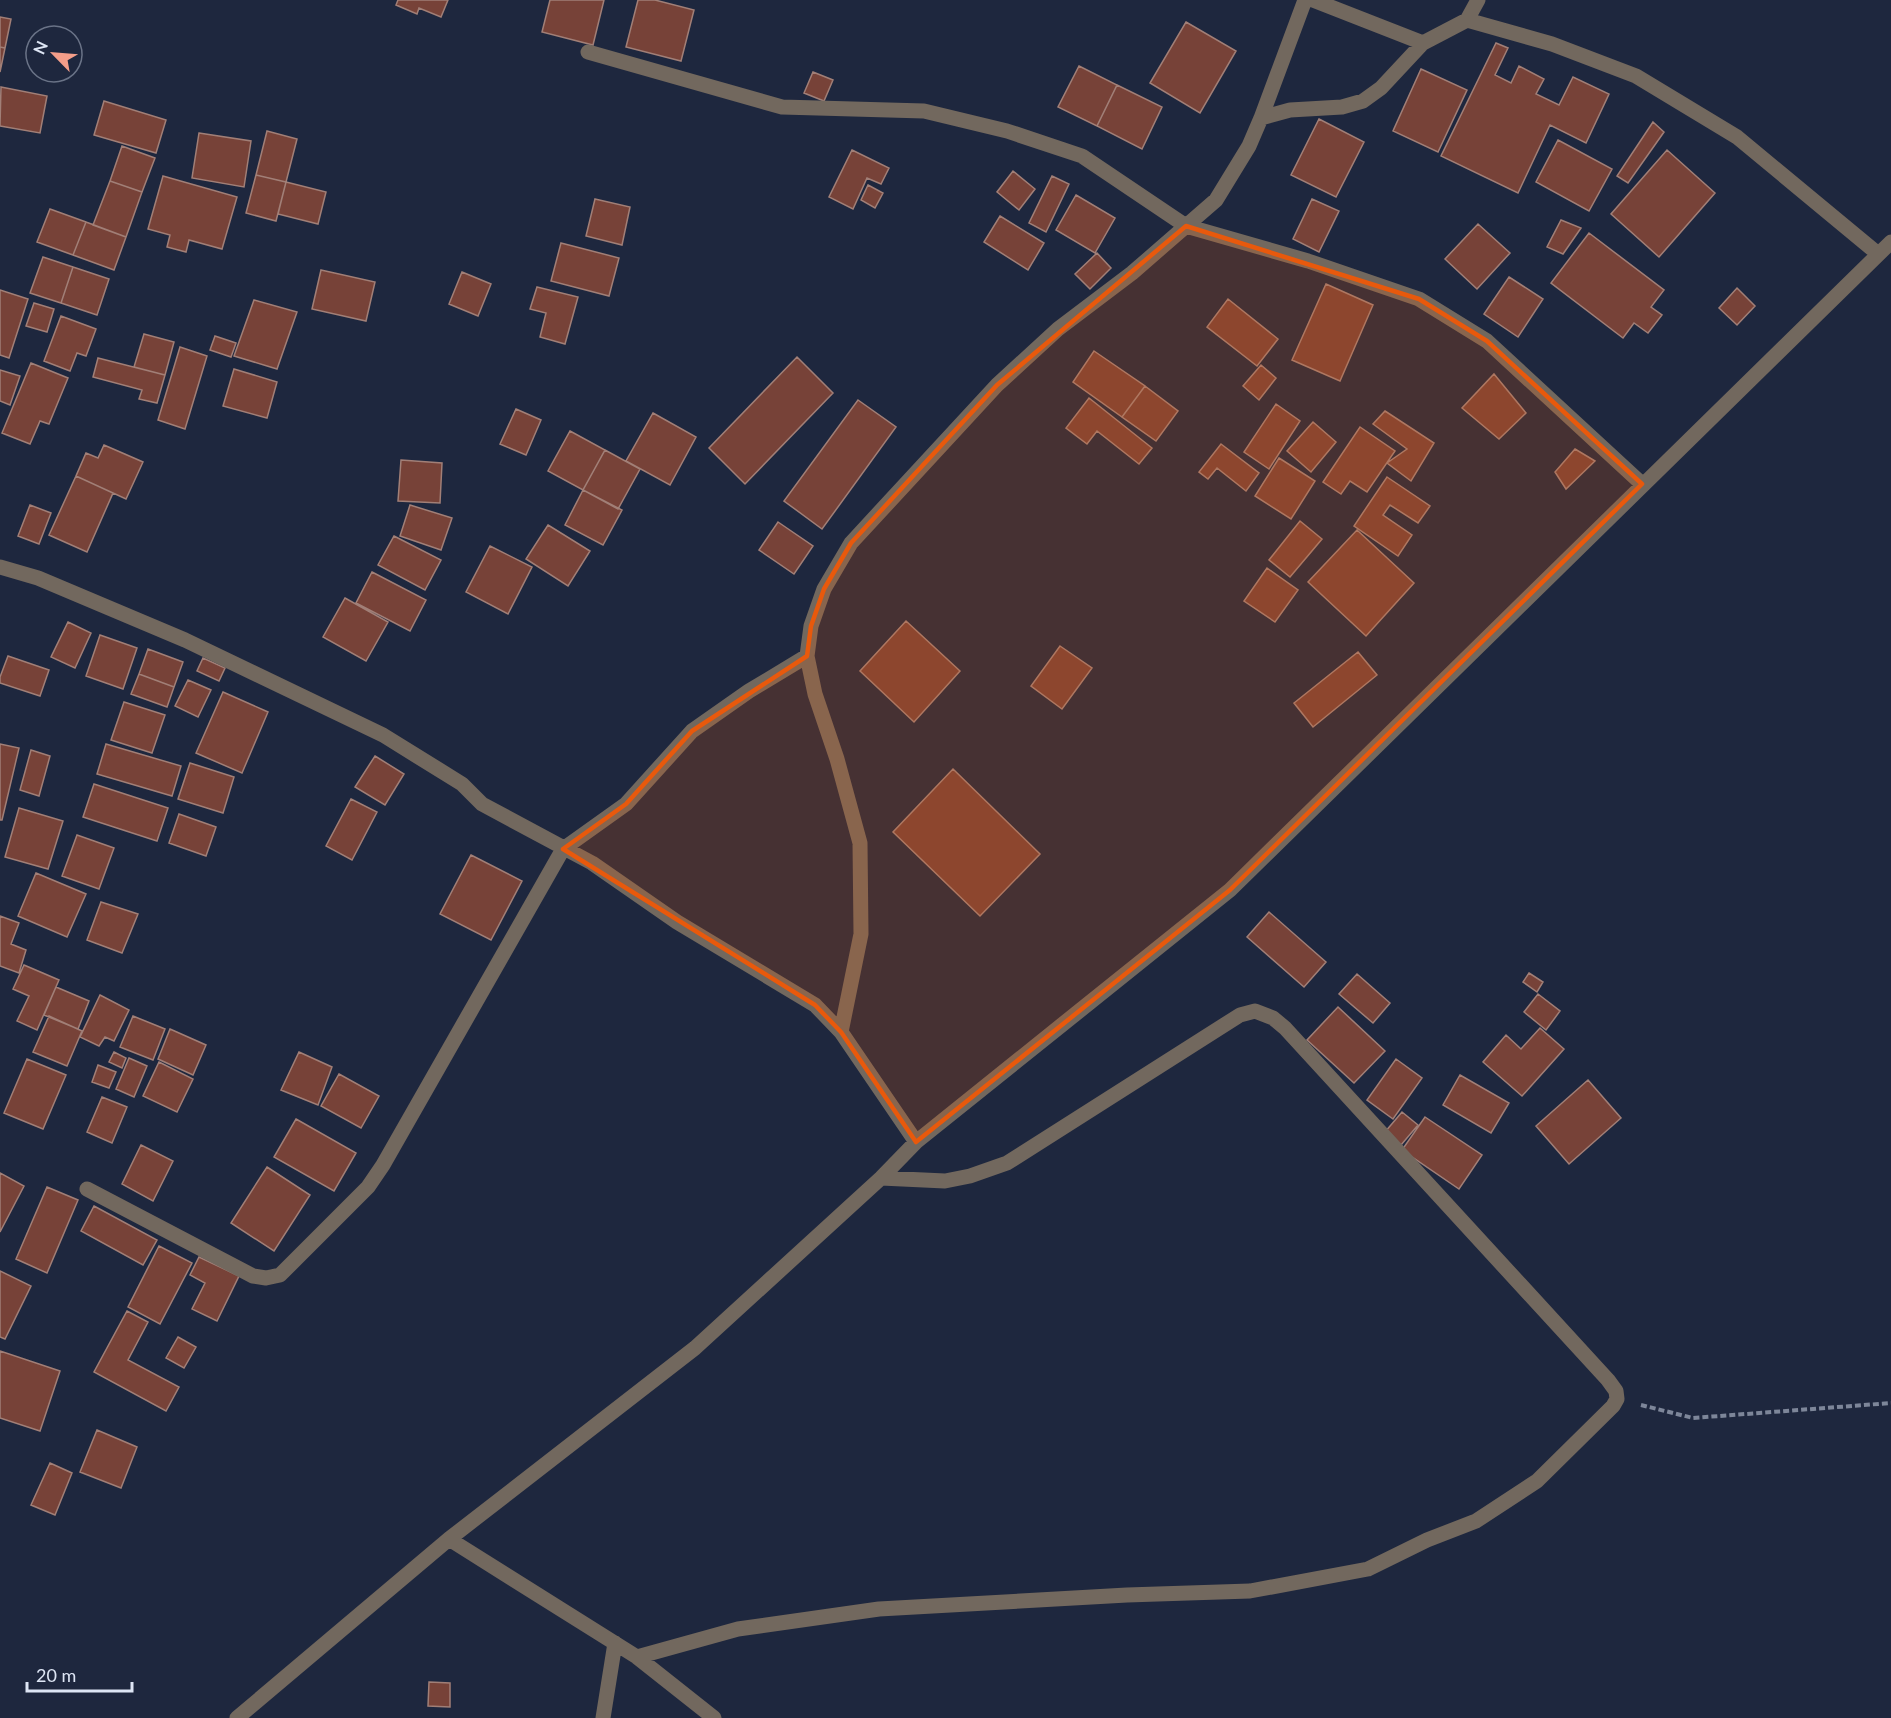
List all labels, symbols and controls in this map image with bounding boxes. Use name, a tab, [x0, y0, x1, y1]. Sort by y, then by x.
north arrow	[24, 24, 84, 84]
text: N	[29, 38, 51, 57]
scale bar	[27, 1655, 132, 1693]
text: 20 m	[36, 1664, 76, 1686]

